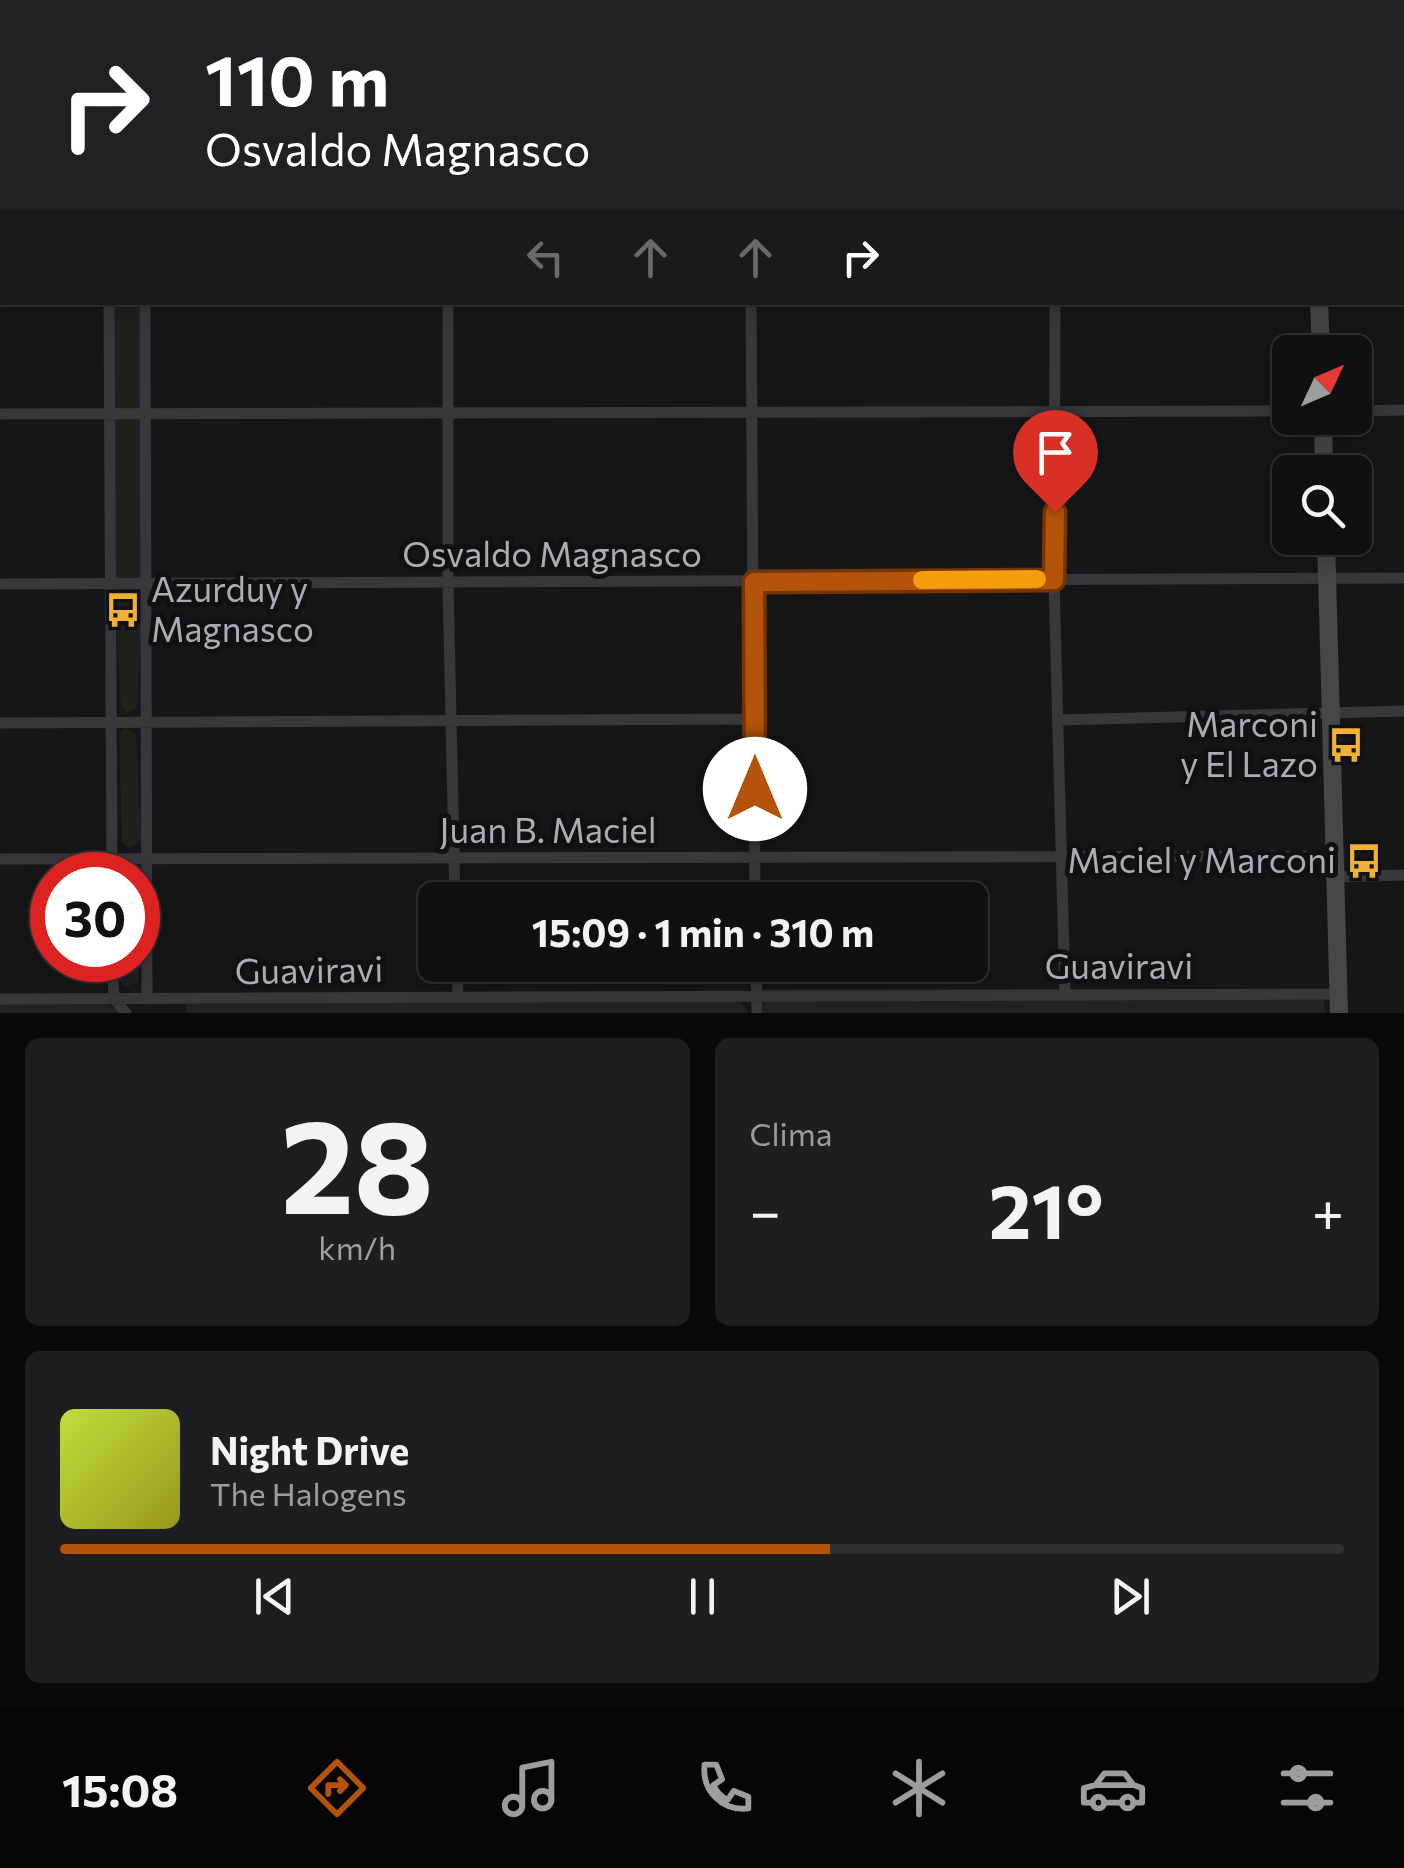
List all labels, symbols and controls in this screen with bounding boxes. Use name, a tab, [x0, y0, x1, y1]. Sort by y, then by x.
text: 110 m	[205, 35, 389, 120]
icon: right	[40, 40, 170, 170]
text: Osvaldo Magnasco	[205, 120, 590, 175]
icon: left	[518, 230, 573, 285]
icon: ahead	[623, 230, 678, 285]
icon: ahead	[728, 230, 783, 285]
icon: right	[833, 230, 888, 285]
north arrow	[1272, 335, 1372, 435]
map controls	[1272, 335, 1372, 555]
pin	[1013, 410, 1098, 513]
icon: arrive	[1028, 425, 1083, 480]
button: search	[1272, 455, 1372, 555]
street label: Osvaldo Magnasco	[402, 531, 702, 574]
place label: Azurduy y Magnasco	[151, 566, 314, 649]
bus stop icon: Azurduy y Magnasco	[104, 591, 142, 629]
place label: Marconi y El Lazo	[1180, 701, 1318, 784]
bus stop icon: Marconi y El Lazo	[1327, 726, 1365, 764]
position arrow	[703, 737, 807, 841]
street label: Juan B. Maciel	[439, 807, 657, 850]
place label: Maciel y Marconi	[1067, 837, 1336, 880]
bus stop icon: Maciel y Marconi	[1345, 842, 1383, 880]
speed limit sign: 30	[30, 852, 160, 982]
text: 15:09 · 1 min · 310 m	[532, 908, 874, 955]
street label: Guaviravi	[1045, 943, 1193, 986]
street label: Guaviravi	[234, 946, 384, 991]
text: 28	[280, 1082, 434, 1241]
text: Clima	[750, 1113, 832, 1153]
text: 21°	[989, 1163, 1104, 1254]
text: −	[750, 1176, 781, 1243]
text: +	[1312, 1176, 1344, 1243]
text: km/h	[318, 1227, 396, 1267]
text: Night Drive	[210, 1426, 409, 1473]
text: The Halogens	[210, 1473, 407, 1513]
icon: previous	[247, 1569, 302, 1624]
icon: pause	[675, 1569, 730, 1624]
icon: next	[1103, 1569, 1158, 1624]
icon: directions	[302, 1753, 372, 1823]
icon: music	[496, 1753, 566, 1823]
icon: phone	[690, 1753, 760, 1823]
icon: climate	[884, 1753, 954, 1823]
icon: car	[1078, 1753, 1148, 1823]
icon: filters	[1272, 1753, 1342, 1823]
text: 15:08	[62, 1761, 178, 1816]

